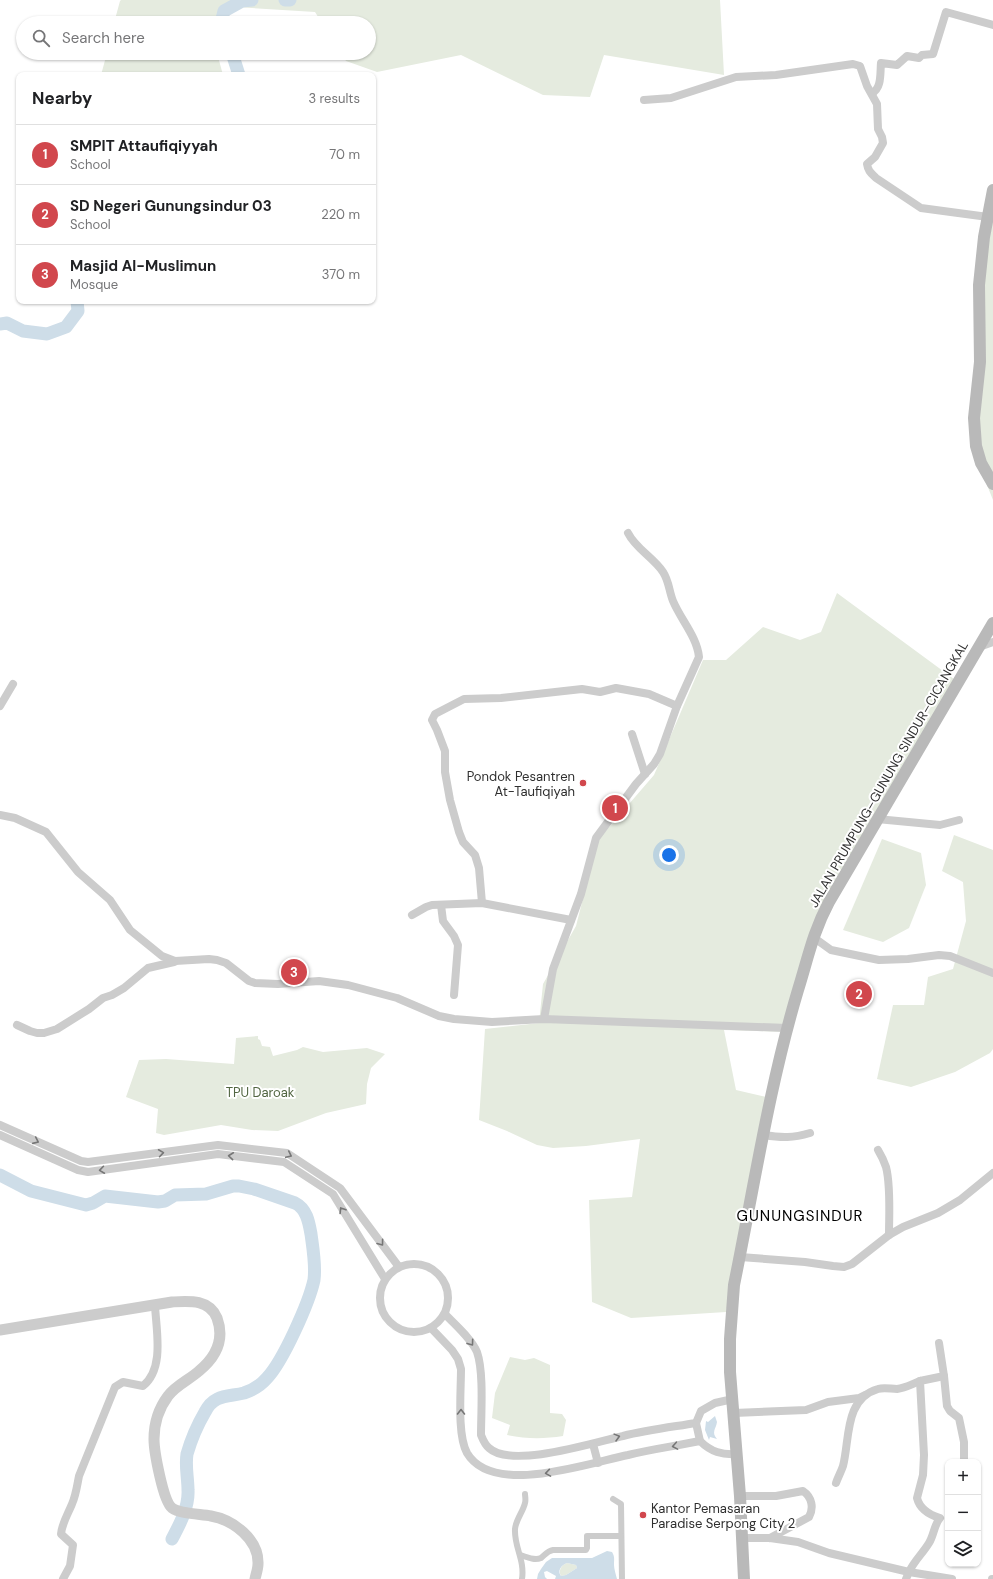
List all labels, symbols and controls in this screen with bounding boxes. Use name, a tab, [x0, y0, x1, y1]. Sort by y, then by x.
search box	[16, 16, 376, 60]
icon: search	[30, 27, 52, 49]
text: Search here	[62, 28, 145, 48]
text: Nearby	[32, 87, 92, 109]
text: 3 results	[308, 90, 360, 107]
text: SMPIT Attaufiqiyyah	[70, 136, 218, 156]
text: 1	[43, 146, 47, 163]
text: 70 m	[329, 146, 360, 163]
text: School	[70, 156, 111, 173]
text: SD Negeri Gunungsindur 03	[70, 196, 272, 216]
text: 2	[41, 206, 49, 223]
text: 220 m	[321, 206, 360, 223]
text: School	[70, 216, 111, 233]
text: Masjid Al-Muslimun	[70, 256, 216, 276]
text: 3	[41, 266, 49, 283]
text: 370 m	[322, 266, 360, 283]
text: Mosque	[70, 276, 118, 293]
street label: JALAN PRUMPUNG–GUNUNG SINDUR–CICANGKAL	[805, 638, 972, 910]
place label: Pondok Pesantren At-Taufiqiyah	[467, 768, 575, 800]
marker: Pondok Pesantren At-Taufiqiyah	[578, 778, 588, 788]
pin: 1	[602, 793, 628, 823]
your location	[659, 845, 679, 865]
pin: 3	[281, 957, 307, 987]
pin: 2	[846, 979, 872, 1009]
park label: TPU Daroak	[226, 1084, 295, 1101]
one-way arrow	[32, 1136, 39, 1144]
one-way arrow	[157, 1149, 164, 1158]
one-way arrow	[285, 1150, 292, 1158]
one-way arrow	[228, 1152, 234, 1161]
one-way arrow	[99, 1165, 105, 1174]
district label: GUNUNGSINDUR	[737, 1206, 863, 1226]
one-way arrow	[340, 1207, 347, 1214]
one-way arrow	[376, 1239, 383, 1246]
one-way arrow	[466, 1339, 473, 1346]
one-way arrow	[457, 1409, 465, 1415]
one-way arrow	[614, 1434, 620, 1442]
one-way arrow	[671, 1441, 678, 1450]
map controls	[945, 1459, 981, 1567]
button: +	[945, 1459, 981, 1495]
one-way arrow	[544, 1468, 551, 1477]
button: −	[945, 1495, 981, 1531]
place label: Kantor Pemasaran Paradise Serpong City 2	[651, 1500, 795, 1532]
marker: Kantor Pemasaran Paradise Serpong City 2	[638, 1510, 648, 1520]
button: layers	[945, 1531, 981, 1567]

